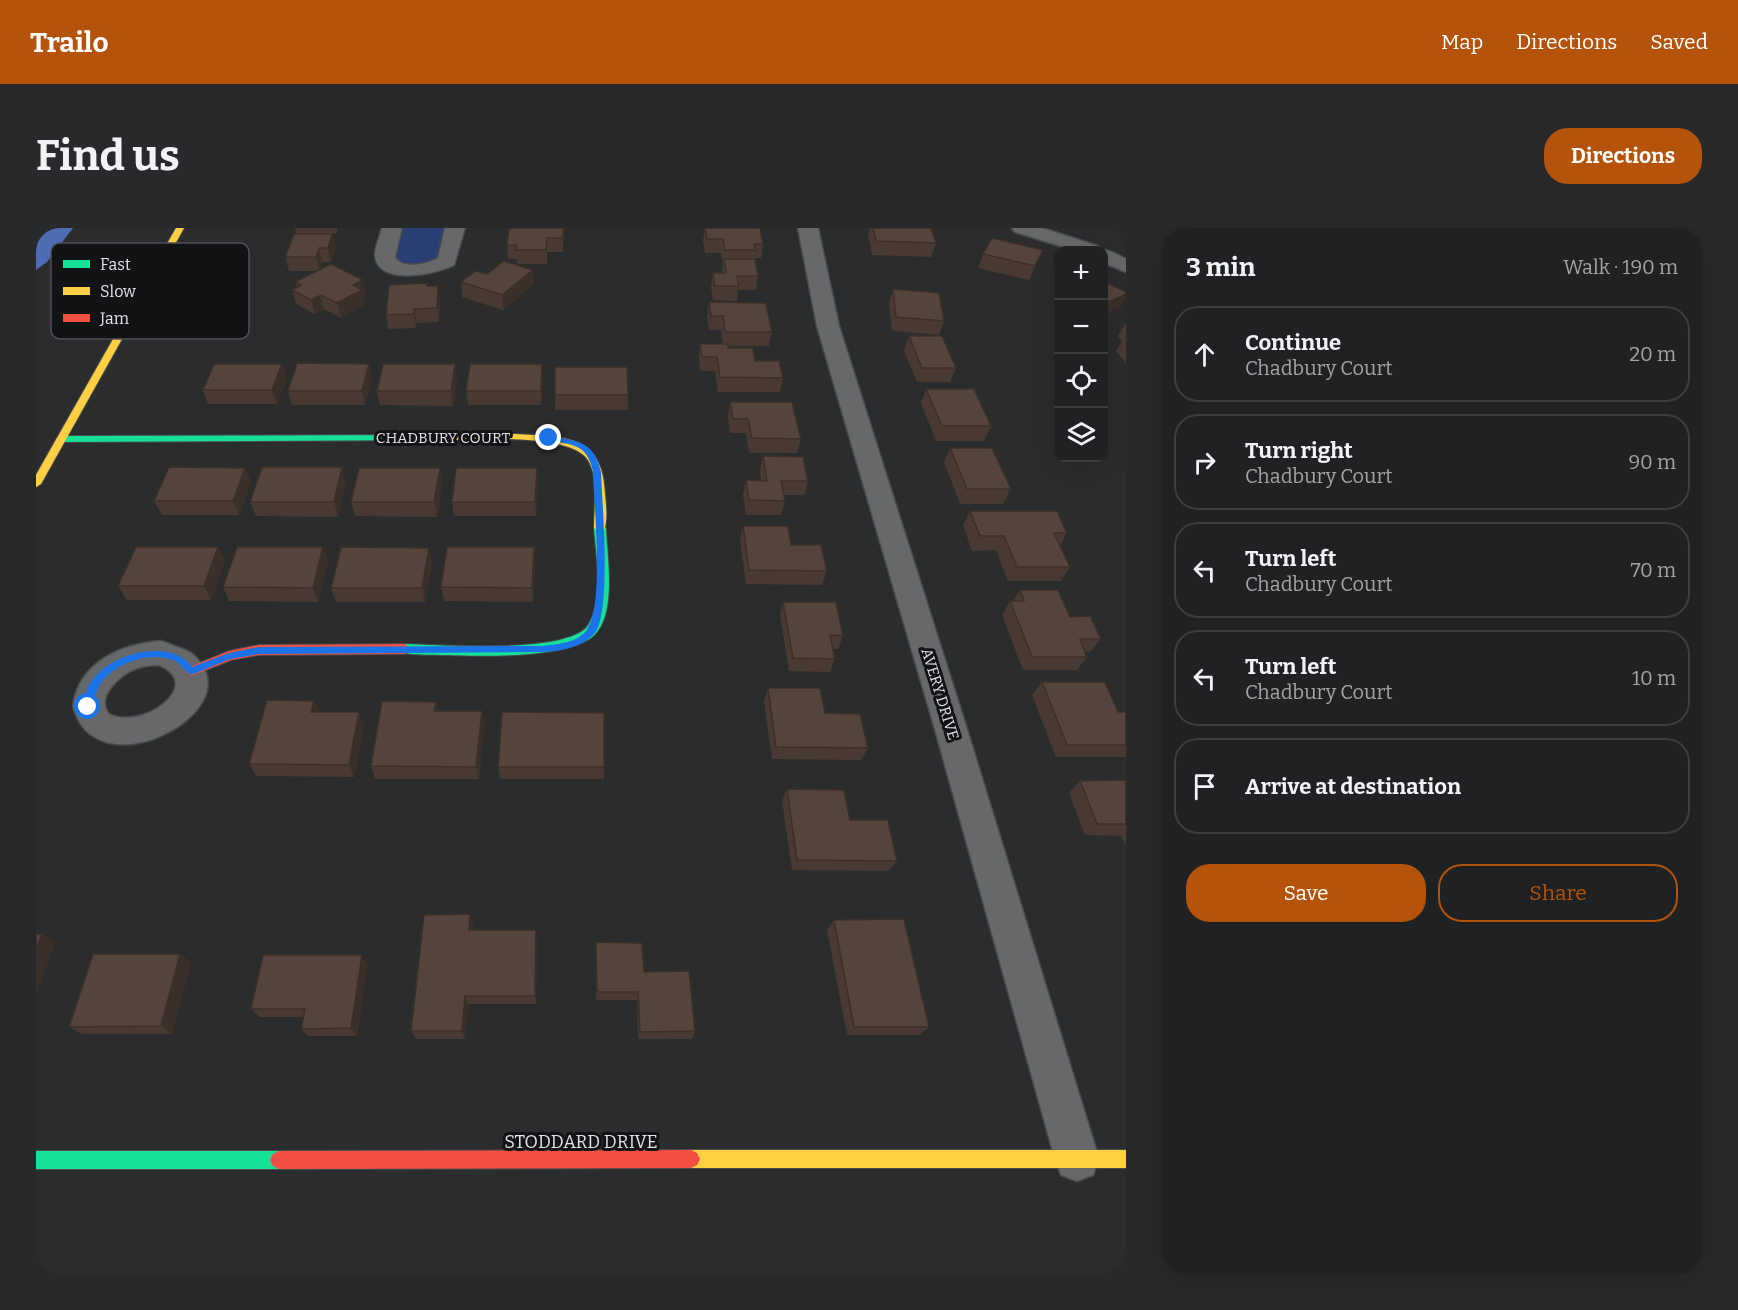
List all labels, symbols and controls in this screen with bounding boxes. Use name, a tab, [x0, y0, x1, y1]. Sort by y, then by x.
text: Trailo	[30, 26, 109, 59]
text: Map	[1441, 29, 1483, 55]
text: Directions	[1516, 29, 1617, 55]
text: Saved	[1650, 29, 1708, 55]
button: Directions	[1544, 128, 1702, 184]
text: Find us	[36, 131, 180, 181]
legend	[51, 243, 249, 339]
map controls	[1054, 246, 1108, 462]
button: +	[1054, 246, 1108, 300]
text: 3 min	[1186, 252, 1255, 283]
text: Fast	[100, 255, 131, 274]
text: Walk · 190 m	[1563, 255, 1678, 279]
text: Slow	[100, 282, 136, 301]
button: −	[1054, 300, 1108, 354]
text: Jam	[99, 309, 129, 328]
text: Continue	[1245, 329, 1341, 356]
icon: ahead	[1188, 338, 1221, 371]
text: 20 m	[1629, 342, 1676, 366]
button: locate	[1054, 354, 1108, 408]
text: Chadbury Court	[1245, 356, 1393, 380]
button: layers	[1054, 408, 1108, 462]
route end	[535, 424, 561, 450]
street label: CHADBURY COURT	[376, 429, 510, 447]
text: Turn right	[1245, 437, 1353, 464]
icon: right	[1188, 446, 1221, 479]
text: 90 m	[1628, 450, 1676, 474]
text: Chadbury Court	[1245, 464, 1393, 488]
text: Turn left	[1245, 545, 1337, 572]
icon: left	[1188, 554, 1221, 587]
text: 70 m	[1630, 558, 1676, 582]
text: Chadbury Court	[1245, 572, 1393, 596]
street label: AVERY DRIVE	[917, 646, 963, 742]
text: Turn left	[1245, 653, 1337, 680]
icon: left	[1188, 662, 1221, 695]
text: 10 m	[1632, 666, 1676, 690]
text: Chadbury Court	[1245, 680, 1393, 704]
route start	[74, 693, 100, 719]
icon: arrive	[1188, 770, 1221, 803]
text: Arrive at destination	[1245, 773, 1461, 800]
button: Save	[1186, 864, 1426, 922]
button: Share	[1438, 864, 1678, 922]
street label: STODDARD DRIVE	[504, 1131, 658, 1153]

